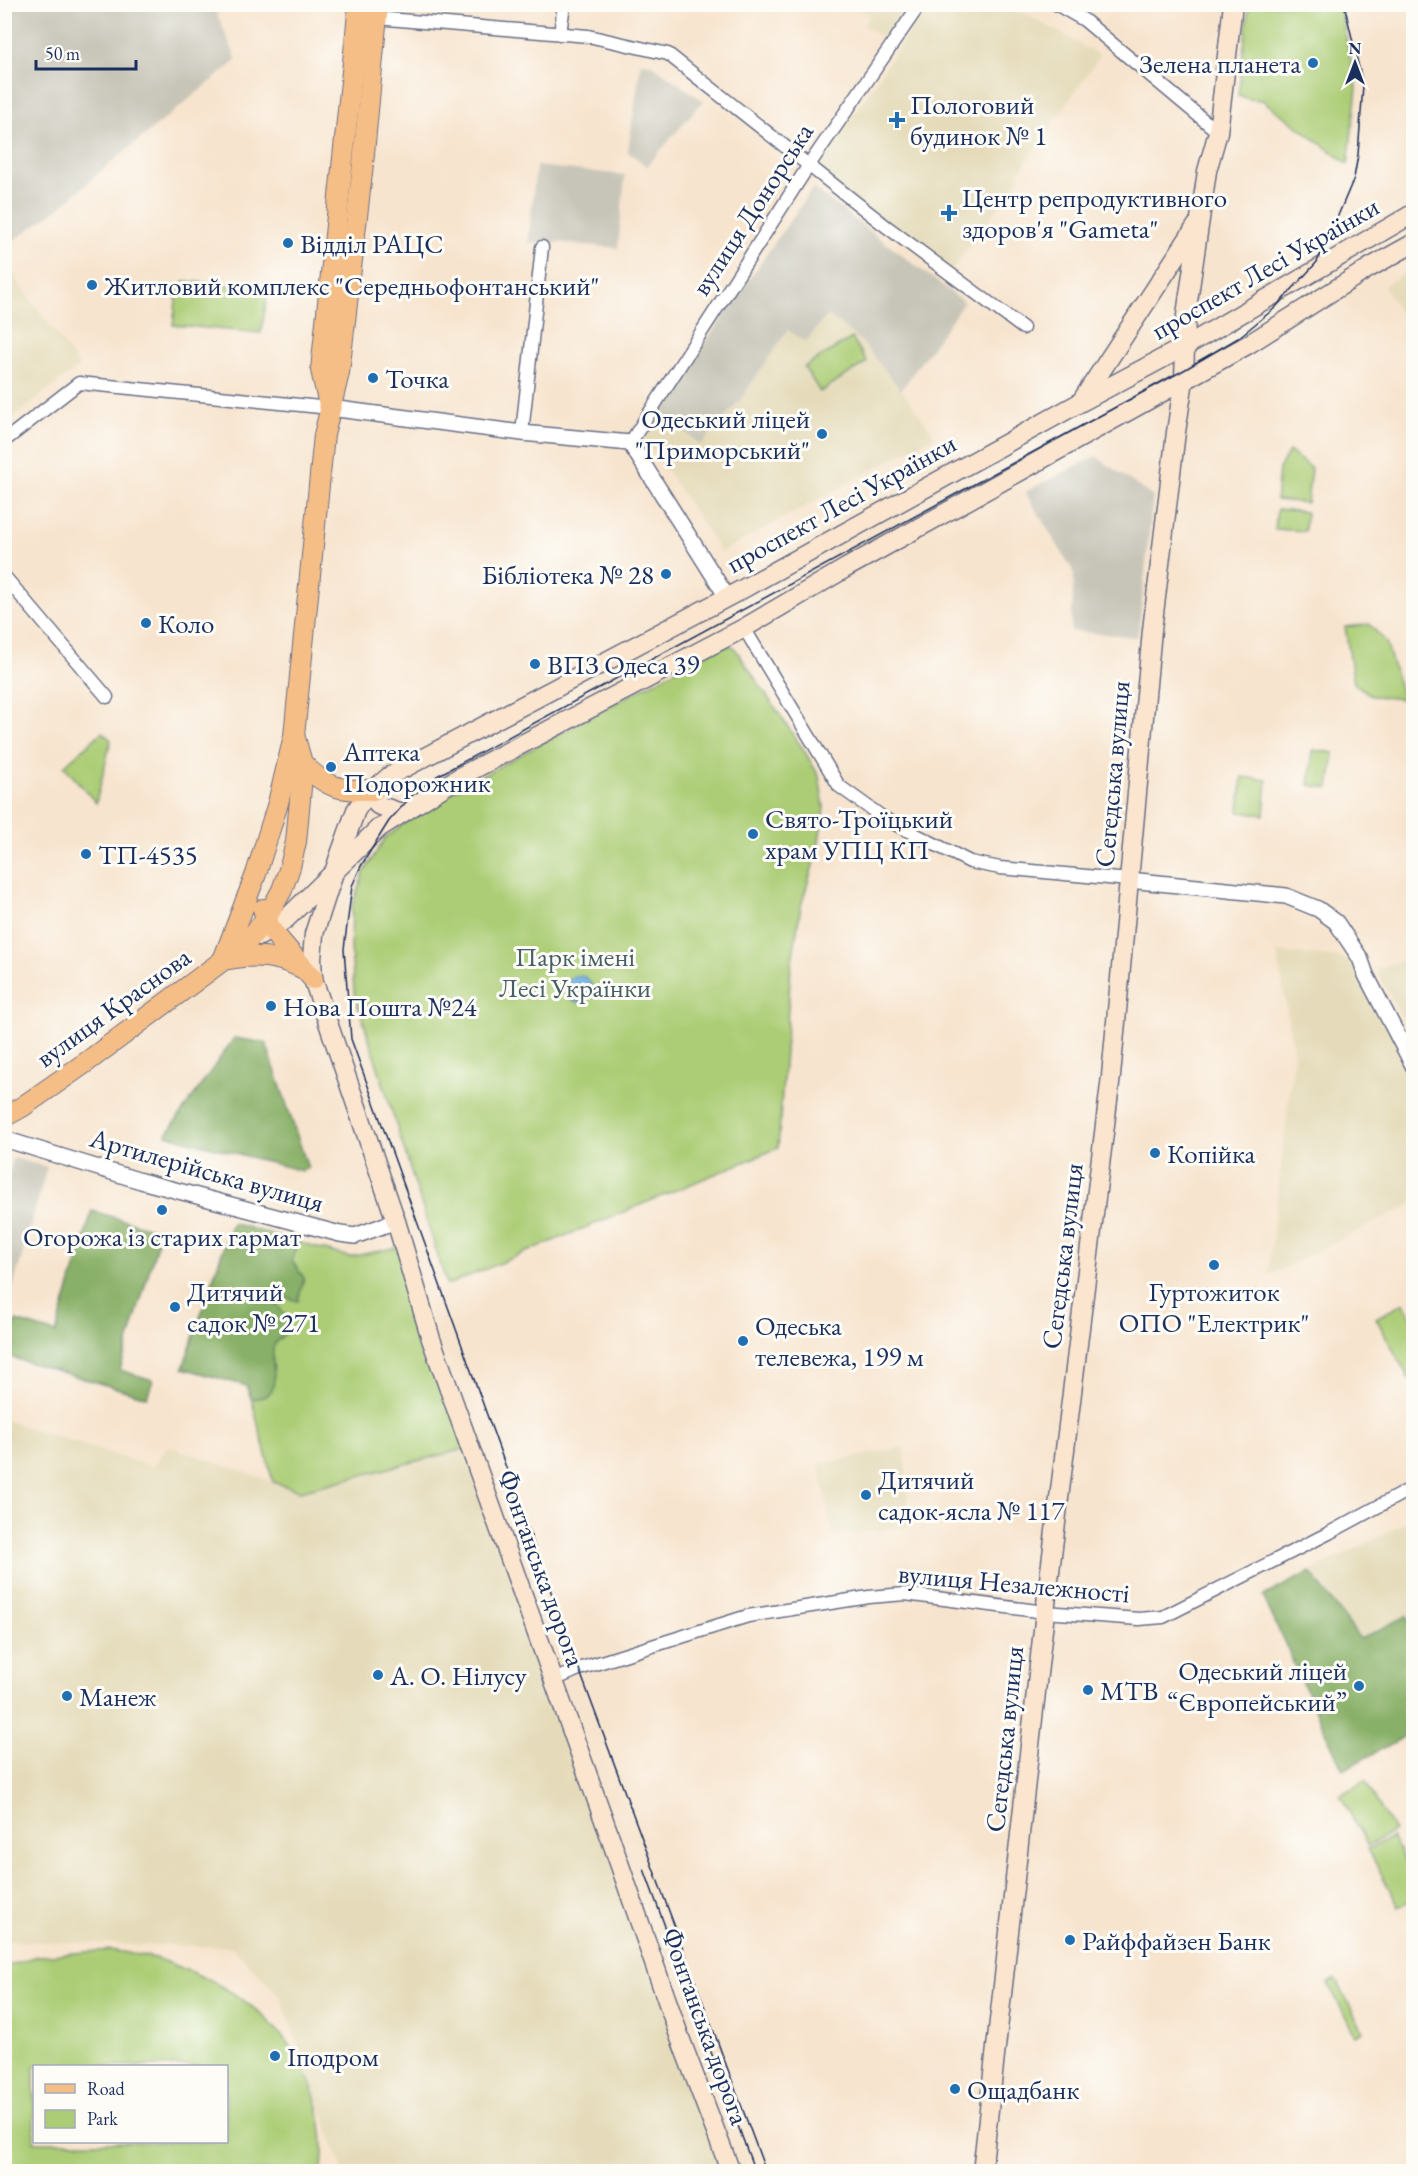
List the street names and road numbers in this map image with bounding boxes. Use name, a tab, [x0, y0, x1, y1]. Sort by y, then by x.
street label: вулиця Донорська	[683, 116, 821, 302]
street label: проспект Лесі Українки	[1145, 189, 1385, 347]
street label: проспект Лесі Українки	[720, 425, 962, 581]
street label: Сегедська вулиця	[1086, 679, 1138, 869]
street label: вулиця Краснова	[29, 939, 198, 1075]
street label: Артилерійська вулиця	[85, 1120, 328, 1220]
street label: Сегедська вулиця	[1033, 1161, 1091, 1351]
street label: Фонтанська дорога	[490, 1465, 594, 1671]
street label: вулиця Незалежності	[897, 1555, 1132, 1611]
street label: Сегедська вулиця	[977, 1644, 1031, 1834]
street label: Фонтанська дорога	[654, 1923, 758, 2129]

